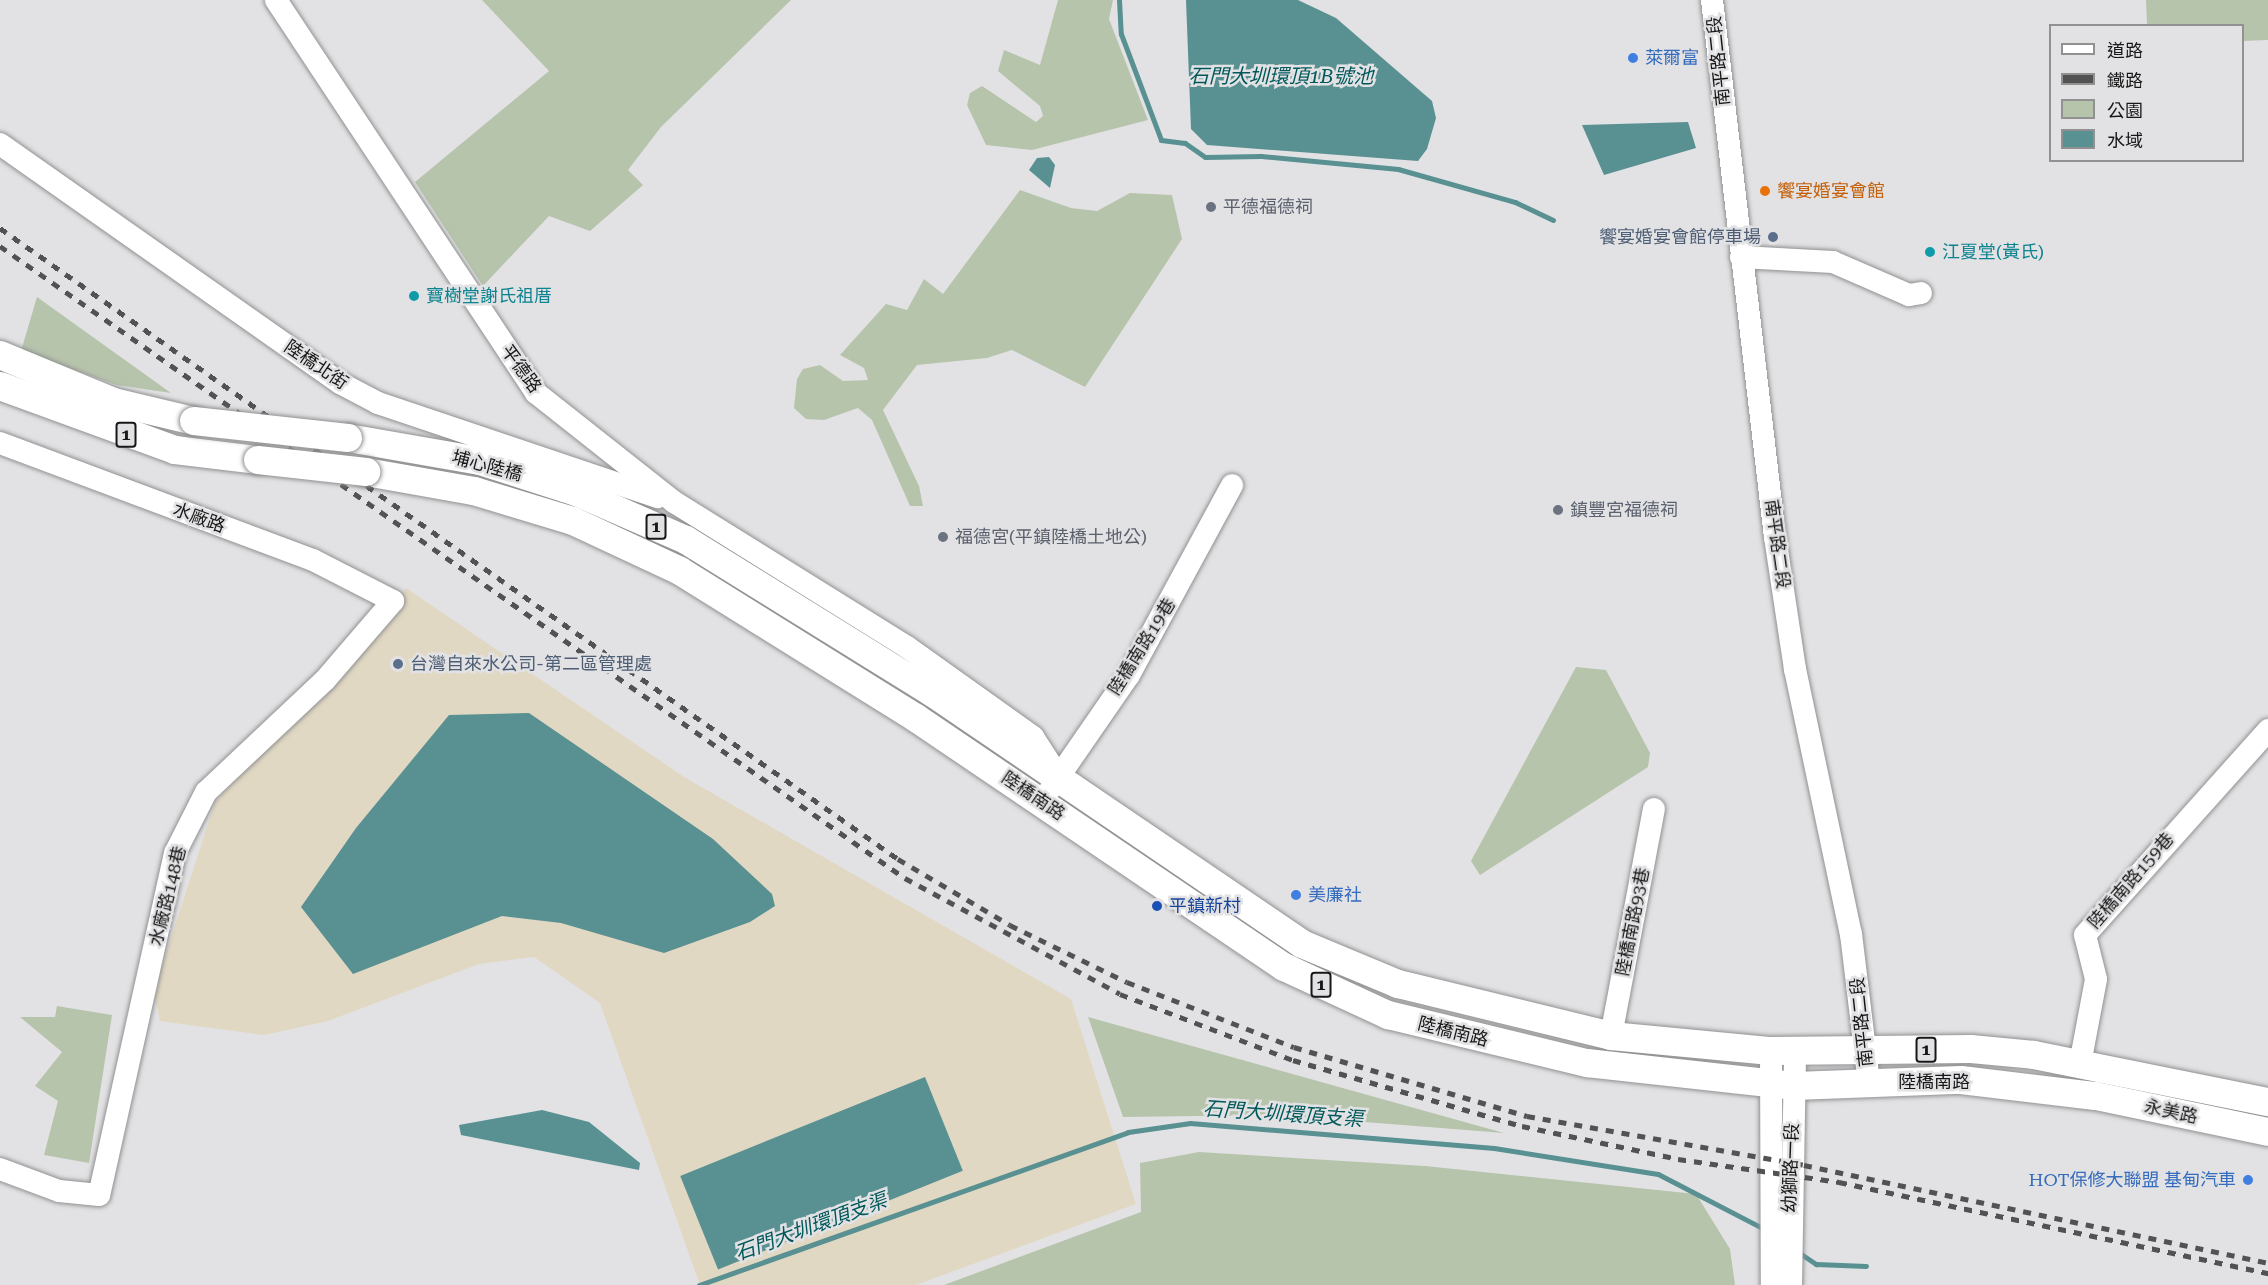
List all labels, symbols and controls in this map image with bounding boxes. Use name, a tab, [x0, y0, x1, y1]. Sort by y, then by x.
street label: 南平路二段	[1704, 15, 1734, 107]
legend	[2049, 24, 2244, 162]
text: 道路	[2107, 40, 2143, 61]
place label: 萊爾富	[1645, 47, 1699, 69]
marker: 萊爾富	[1626, 51, 1640, 65]
water label: 石門大圳環頂1B號池	[1189, 64, 1373, 88]
text: 鐵路	[2107, 70, 2143, 91]
text: 公園	[2107, 100, 2143, 121]
text: 水域	[2107, 130, 2143, 151]
place label: 饗宴婚宴會館	[1777, 180, 1885, 202]
marker: 饗宴婚宴會館	[1758, 184, 1772, 198]
place label: 平德福德祠	[1223, 196, 1313, 218]
marker: 平德福德祠	[1204, 200, 1218, 214]
place label: 饗宴婚宴會館停車場	[1599, 226, 1761, 248]
marker: 饗宴婚宴會館停車場	[1766, 230, 1780, 244]
place label: 江夏堂(黃氏)	[1942, 241, 2044, 263]
marker: 江夏堂(黃氏)	[1923, 245, 1937, 259]
place label: 寶樹堂謝氏祖厝	[426, 285, 552, 307]
marker: 寶樹堂謝氏祖厝	[407, 289, 421, 303]
street label: 陸橋北街	[280, 336, 352, 394]
street label: 平德路	[496, 341, 546, 397]
road number: 1	[116, 422, 136, 448]
street label: 埔心陸橋	[449, 446, 525, 486]
street label: 南平路二段	[1760, 498, 1794, 590]
street label: 水廠路	[170, 499, 228, 537]
place label: 鎮豐宮福德祠	[1570, 499, 1678, 521]
marker: 鎮豐宮福德祠	[1551, 503, 1565, 517]
road number: 1	[646, 514, 666, 540]
place label: 福德宮(平鎮陸橋土地公)	[955, 526, 1147, 548]
marker: 福德宮(平鎮陸橋土地公)	[936, 530, 950, 544]
street label: 陸橋南路19巷	[1104, 595, 1180, 699]
place label: 台灣自來水公司-第二區管理處	[410, 653, 652, 675]
marker: 台灣自來水公司-第二區管理處	[391, 657, 405, 671]
street label: 陸橋南路	[997, 767, 1069, 825]
street label: 陸橋南路159巷	[2083, 829, 2179, 933]
street label: 水廠路148巷	[145, 844, 191, 948]
street label: 陸橋南路93巷	[1612, 866, 1654, 978]
place label: 美廉社	[1308, 884, 1362, 906]
marker: 美廉社	[1289, 888, 1303, 902]
place label: 平鎮新村	[1169, 895, 1241, 917]
marker: 平鎮新村	[1150, 899, 1164, 913]
road number: 1	[1310, 972, 1332, 998]
street label: 南平路二段	[1847, 976, 1877, 1068]
street label: 陸橋南路	[1415, 1013, 1491, 1051]
road number: 1	[1916, 1037, 1936, 1063]
street label: 陸橋南路	[1898, 1071, 1970, 1093]
water label: 石門大圳環頂支渠	[1202, 1096, 1364, 1132]
street label: 永美路	[2142, 1096, 2200, 1128]
street label: 幼獅路一段	[1779, 1123, 1803, 1213]
place label: HOT保修大聯盟 基甸汽車	[2028, 1169, 2236, 1191]
marker: HOT保修大聯盟 基甸汽車	[2241, 1173, 2255, 1187]
water label: 石門大圳環頂支渠	[732, 1188, 890, 1266]

